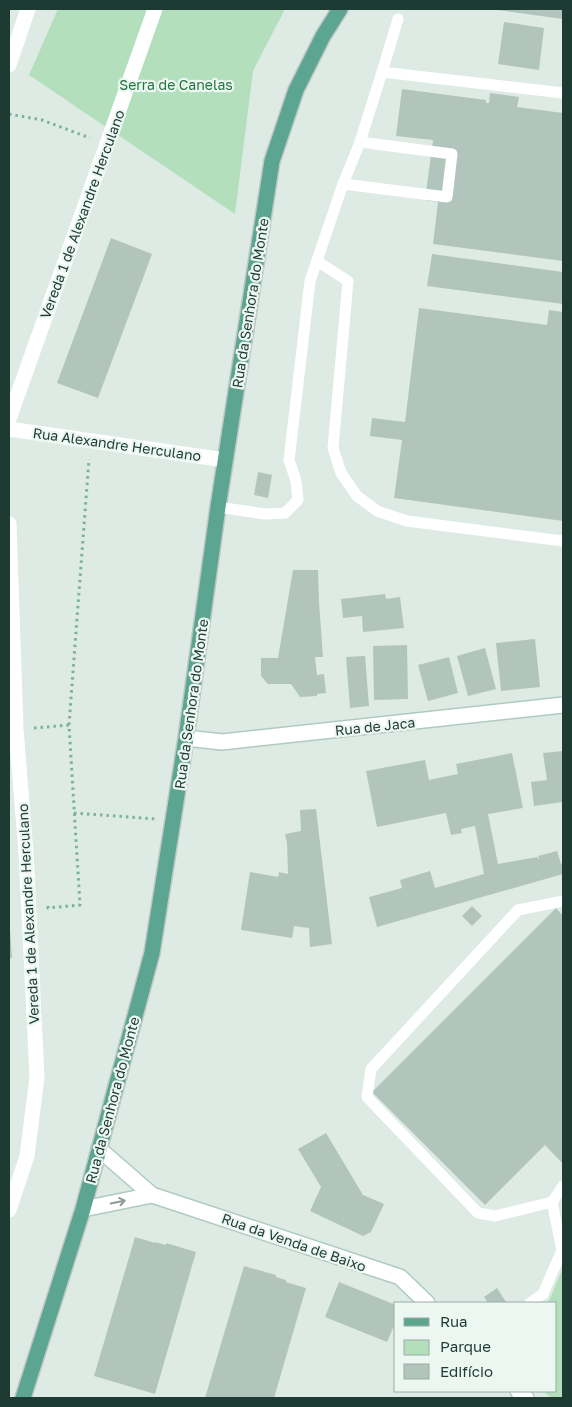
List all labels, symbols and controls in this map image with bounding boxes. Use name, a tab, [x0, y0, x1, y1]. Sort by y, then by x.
park label: Serra de Canelas	[119, 76, 233, 93]
street label: Vereda 1 de Alexandre Herculano	[36, 107, 128, 321]
street label: Rua da Senhora do Monte	[228, 217, 272, 389]
street label: Rua Alexandre Herculano	[32, 424, 202, 464]
street label: Rua da Senhora do Monte	[171, 618, 211, 790]
street label: Rua de Jaca	[334, 713, 416, 739]
street label: Vereda 1 de Alexandre Herculano	[14, 803, 42, 1025]
street label: Rua da Senhora do Monte	[82, 1015, 142, 1185]
one-way arrow	[109, 1197, 125, 1207]
street label: Rua da Venda de Baixo	[220, 1209, 368, 1275]
legend	[394, 1302, 557, 1392]
text: Rua	[440, 1312, 467, 1330]
text: Parque	[440, 1337, 491, 1355]
text: Edifício	[440, 1362, 493, 1380]

